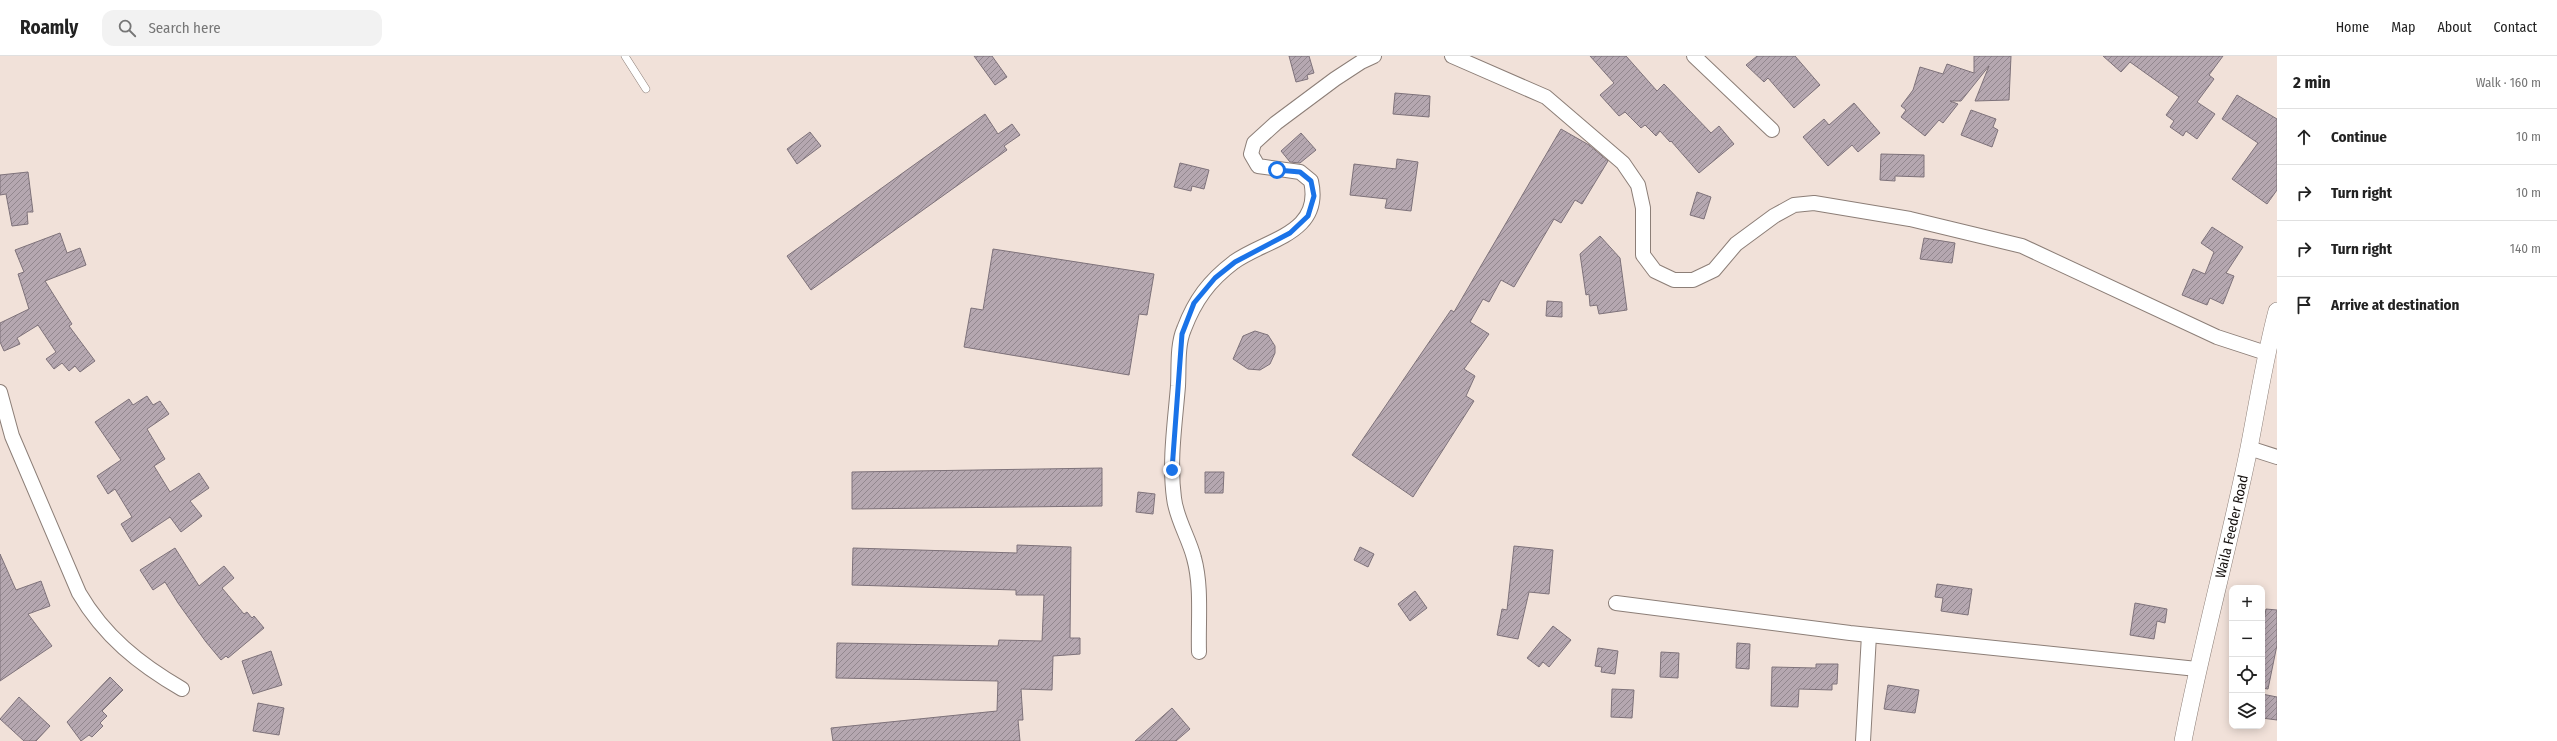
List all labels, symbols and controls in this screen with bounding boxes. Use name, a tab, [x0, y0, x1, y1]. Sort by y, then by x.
search box	[102, 10, 382, 46]
text: Roamly	[20, 16, 78, 39]
icon: search	[116, 17, 138, 39]
text: Search here	[148, 19, 221, 37]
text: Home	[2336, 19, 2369, 36]
text: Map	[2391, 19, 2415, 36]
text: About	[2437, 19, 2472, 36]
text: Contact	[2494, 19, 2537, 36]
text: 2 min	[2293, 72, 2331, 93]
text: Walk · 160 m	[2476, 75, 2541, 90]
icon: ahead	[2293, 126, 2315, 148]
text: Continue	[2331, 128, 2387, 146]
text: 10 m	[2516, 129, 2541, 144]
route start	[1268, 161, 1286, 179]
icon: right	[2293, 182, 2315, 204]
text: Turn right	[2331, 184, 2392, 202]
text: 10 m	[2516, 185, 2541, 200]
icon: right	[2293, 238, 2315, 260]
text: Turn right	[2331, 240, 2392, 258]
text: 140 m	[2510, 241, 2541, 256]
icon: arrive	[2293, 294, 2315, 316]
text: Arrive at destination	[2331, 296, 2459, 314]
route end	[1163, 461, 1181, 479]
street label: Waila Feeder Road	[2212, 473, 2252, 580]
map controls	[2229, 585, 2265, 729]
button: +	[2229, 585, 2265, 621]
button: −	[2229, 621, 2265, 657]
button: locate	[2229, 657, 2265, 693]
button: layers	[2229, 693, 2265, 729]

